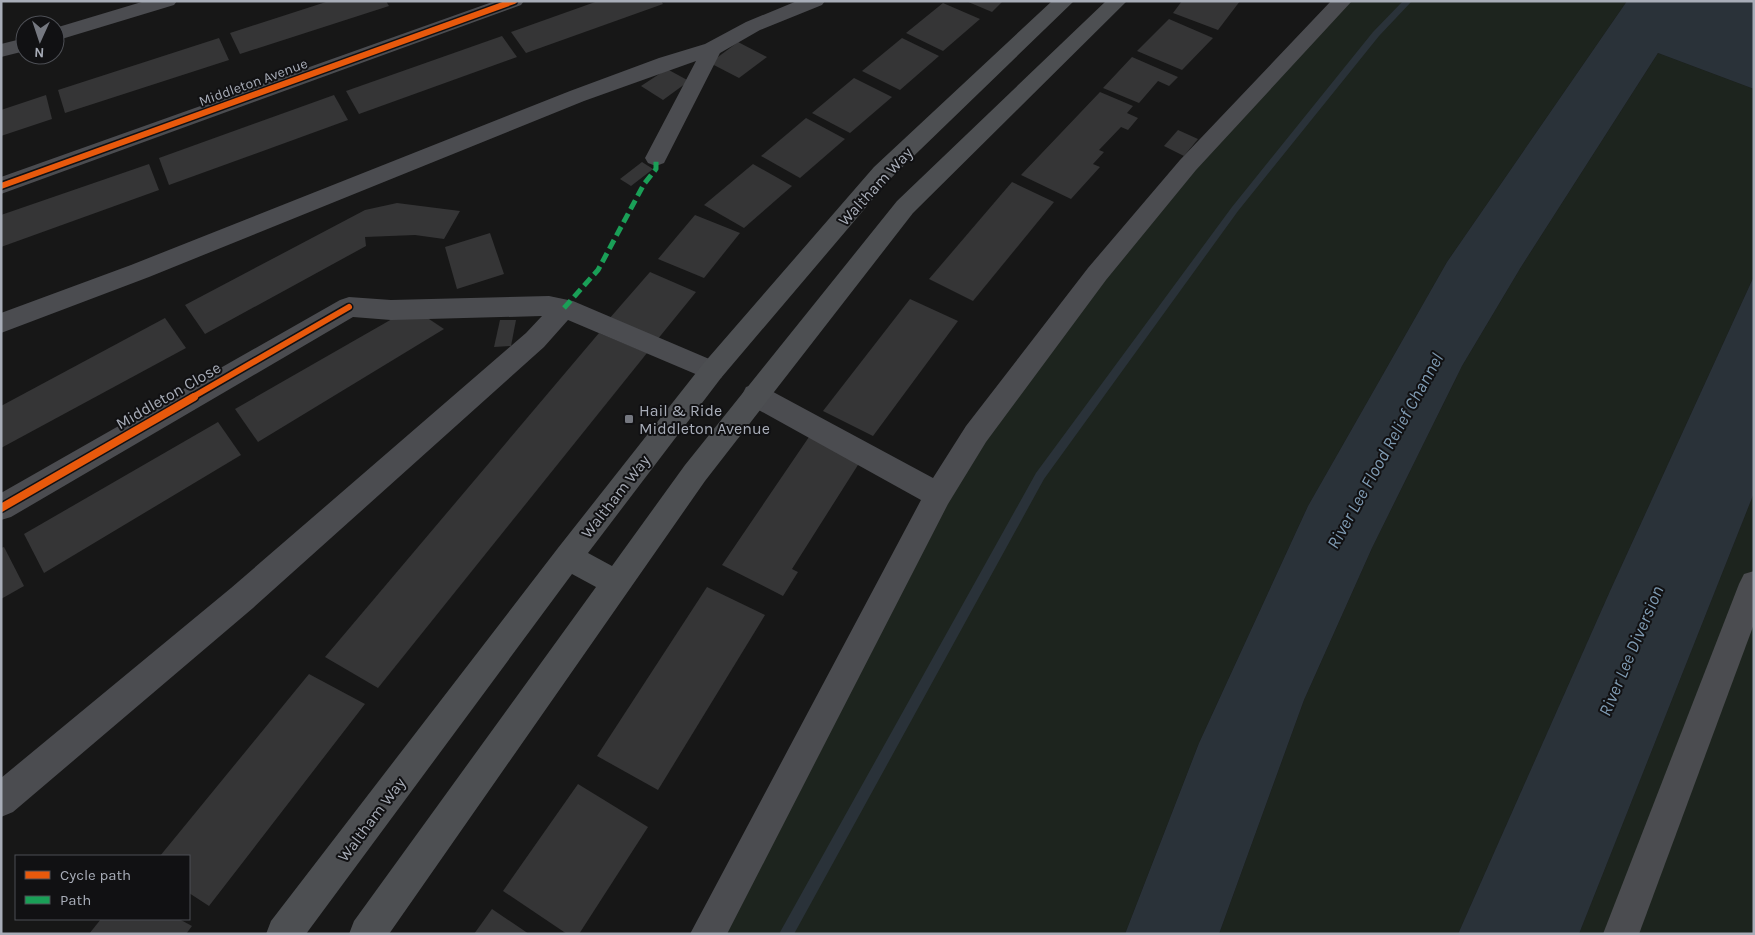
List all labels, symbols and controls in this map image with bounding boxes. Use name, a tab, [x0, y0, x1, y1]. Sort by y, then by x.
north arrow	[15, 15, 65, 65]
text: N	[34, 44, 45, 61]
street label: Middleton Avenue	[196, 55, 310, 110]
street label: Waltham Way	[834, 143, 917, 230]
water label: River Lee Flood Relief Channel	[1322, 349, 1448, 553]
street label: Middleton Close	[112, 358, 224, 433]
place label: Hail & Ride Middleton Avenue	[639, 401, 770, 438]
marker: Hail & Ride Middleton Avenue	[623, 413, 635, 425]
street label: Waltham Way	[577, 450, 654, 542]
water label: River Lee Diversion	[1594, 582, 1668, 720]
street label: Waltham Way	[334, 773, 410, 865]
legend	[15, 855, 190, 920]
text: Cycle path	[60, 866, 131, 884]
text: Path	[60, 891, 91, 909]

